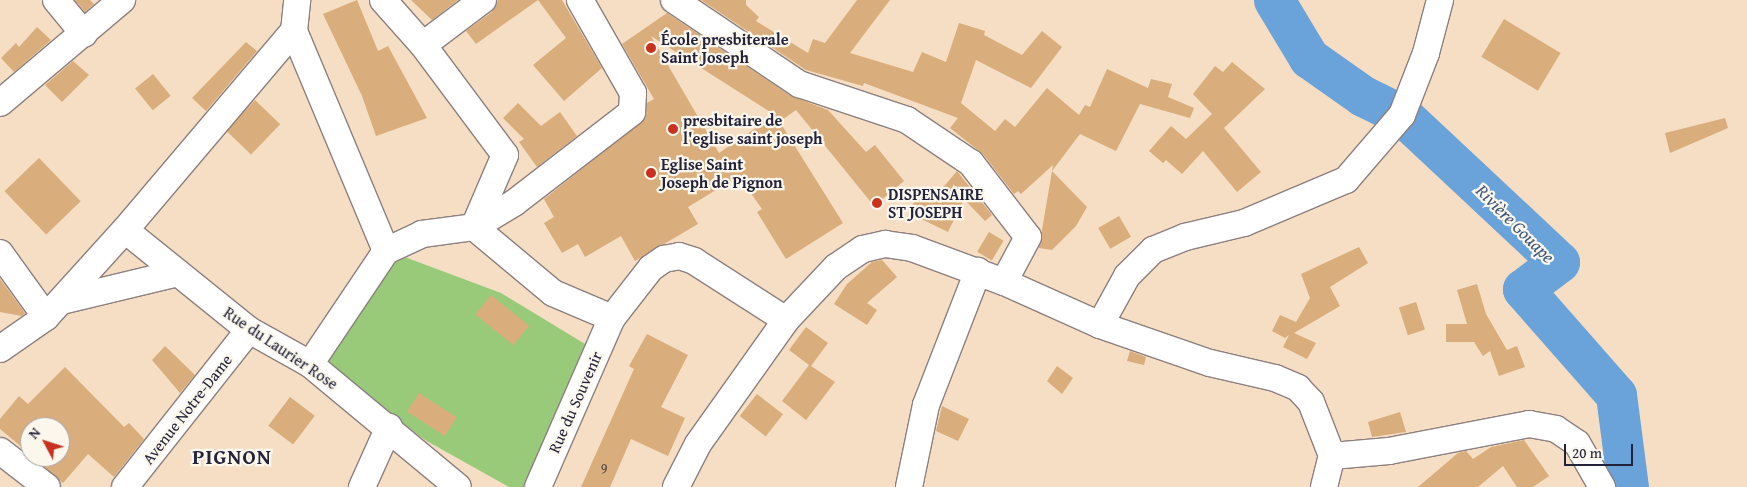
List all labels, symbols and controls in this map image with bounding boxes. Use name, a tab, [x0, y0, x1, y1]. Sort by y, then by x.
place label: École presbiterale Saint Joseph	[661, 29, 789, 67]
marker: École presbiterale Saint Joseph	[645, 42, 657, 54]
place label: presbitaire de l'eglise saint joseph	[683, 110, 823, 148]
marker: presbitaire de l'eglise saint joseph	[667, 123, 679, 135]
place label: Eglise Saint Joseph de Pignon	[661, 154, 783, 192]
marker: Eglise Saint Joseph de Pignon	[645, 167, 657, 179]
water label: Rivière Gouape	[1471, 180, 1559, 268]
place label: DISPENSAIRE ST JOSEPH	[888, 184, 983, 222]
marker: DISPENSAIRE ST JOSEPH	[870, 196, 884, 210]
street label: Rue du Laurier Rose	[220, 303, 342, 393]
street label: Rue du Souvenir	[544, 348, 606, 456]
street label: Avenue Notre-Dame	[138, 350, 236, 468]
north arrow	[20, 417, 70, 467]
text: N	[24, 423, 45, 443]
scale bar	[1567, 434, 1636, 466]
text: 20 m	[1572, 442, 1602, 463]
district label: PIGNON	[192, 444, 272, 470]
house number: 9	[601, 460, 607, 476]

